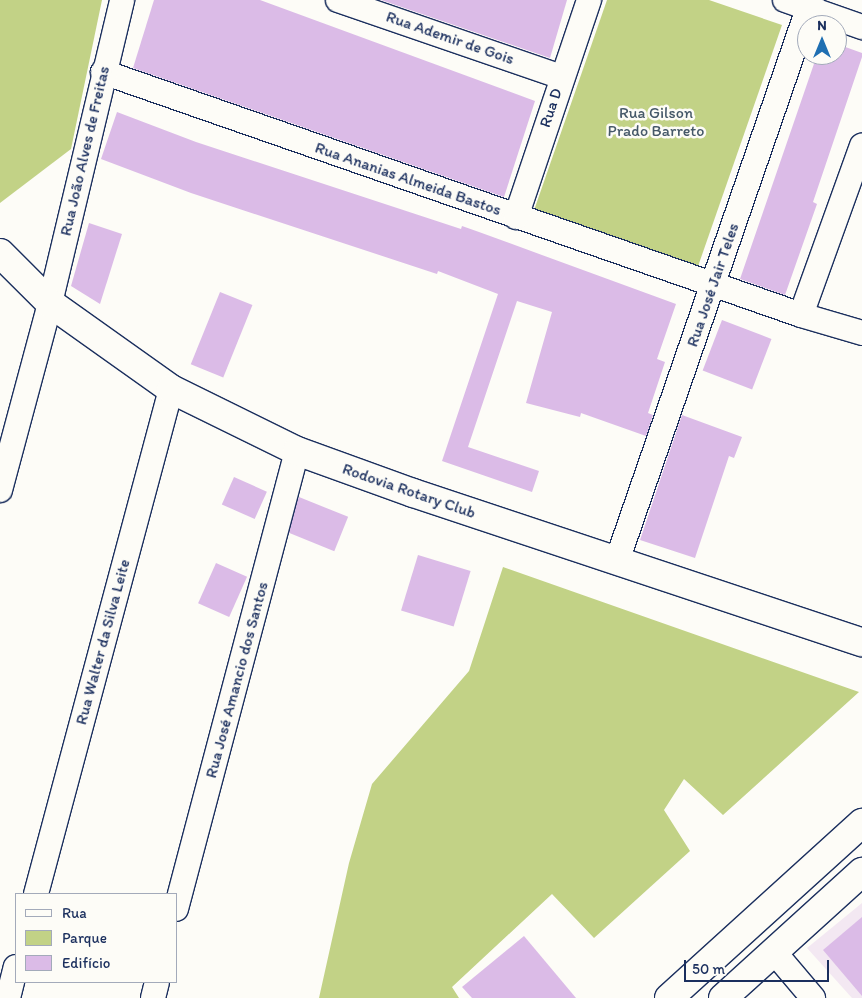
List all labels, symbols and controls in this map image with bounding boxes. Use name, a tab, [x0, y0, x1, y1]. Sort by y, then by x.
street label: Rua Ademir de Gois	[384, 7, 516, 69]
north arrow	[797, 15, 847, 65]
text: N	[817, 17, 827, 34]
street label: Rua João Alves de Freitas	[56, 64, 114, 238]
street label: Rua D	[536, 86, 566, 130]
park label: Rua Gilson Prado Barreto	[608, 103, 704, 141]
street label: Rua Ananias Almeida Bastos	[312, 138, 504, 220]
street label: Rua José Jair Teles	[683, 221, 743, 349]
street label: Rodovia Rotary Club	[340, 459, 478, 523]
street label: Rua Walter da Silva Leite	[72, 557, 134, 727]
street label: Rua José Amancio dos Santos	[201, 579, 273, 781]
legend	[15, 893, 178, 983]
text: Rua	[62, 904, 87, 922]
text: Parque	[62, 929, 107, 947]
scale bar	[687, 950, 832, 982]
text: Edifício	[62, 954, 110, 972]
text: 50 m	[692, 960, 725, 978]

